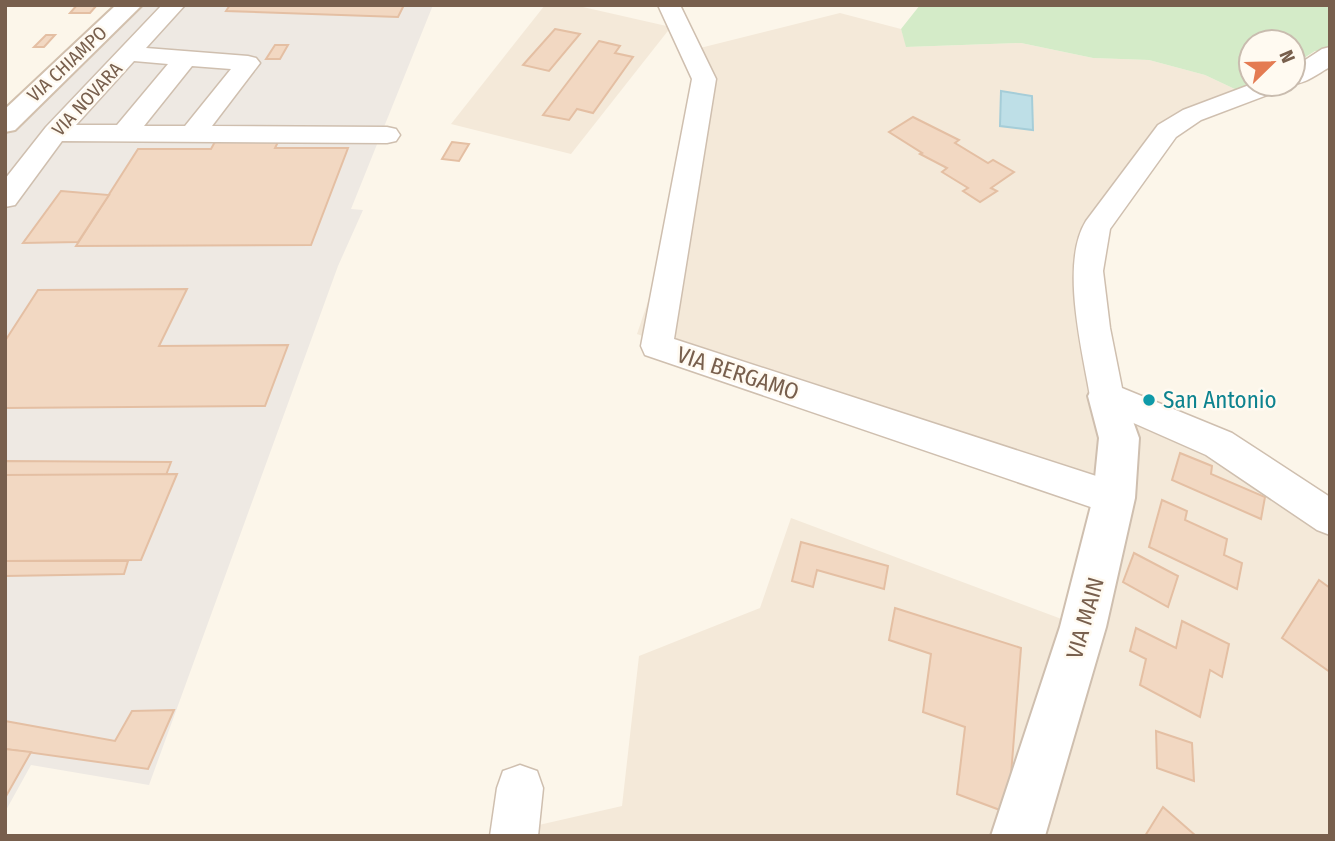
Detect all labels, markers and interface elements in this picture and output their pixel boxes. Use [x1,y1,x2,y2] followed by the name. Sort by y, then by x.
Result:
[22,21,112,107] street label: VIA CHIAMPO
[1237,28,1307,98] north arrow
[1274,47,1300,66] text: N
[47,57,127,141] street label: VIA NOVARA
[673,340,803,406] street label: VIA BERGAMO
[1163,386,1277,414] place label: San Antonio
[1141,392,1157,408] marker: San Antonio
[1060,574,1110,662] street label: VIA MAIN

